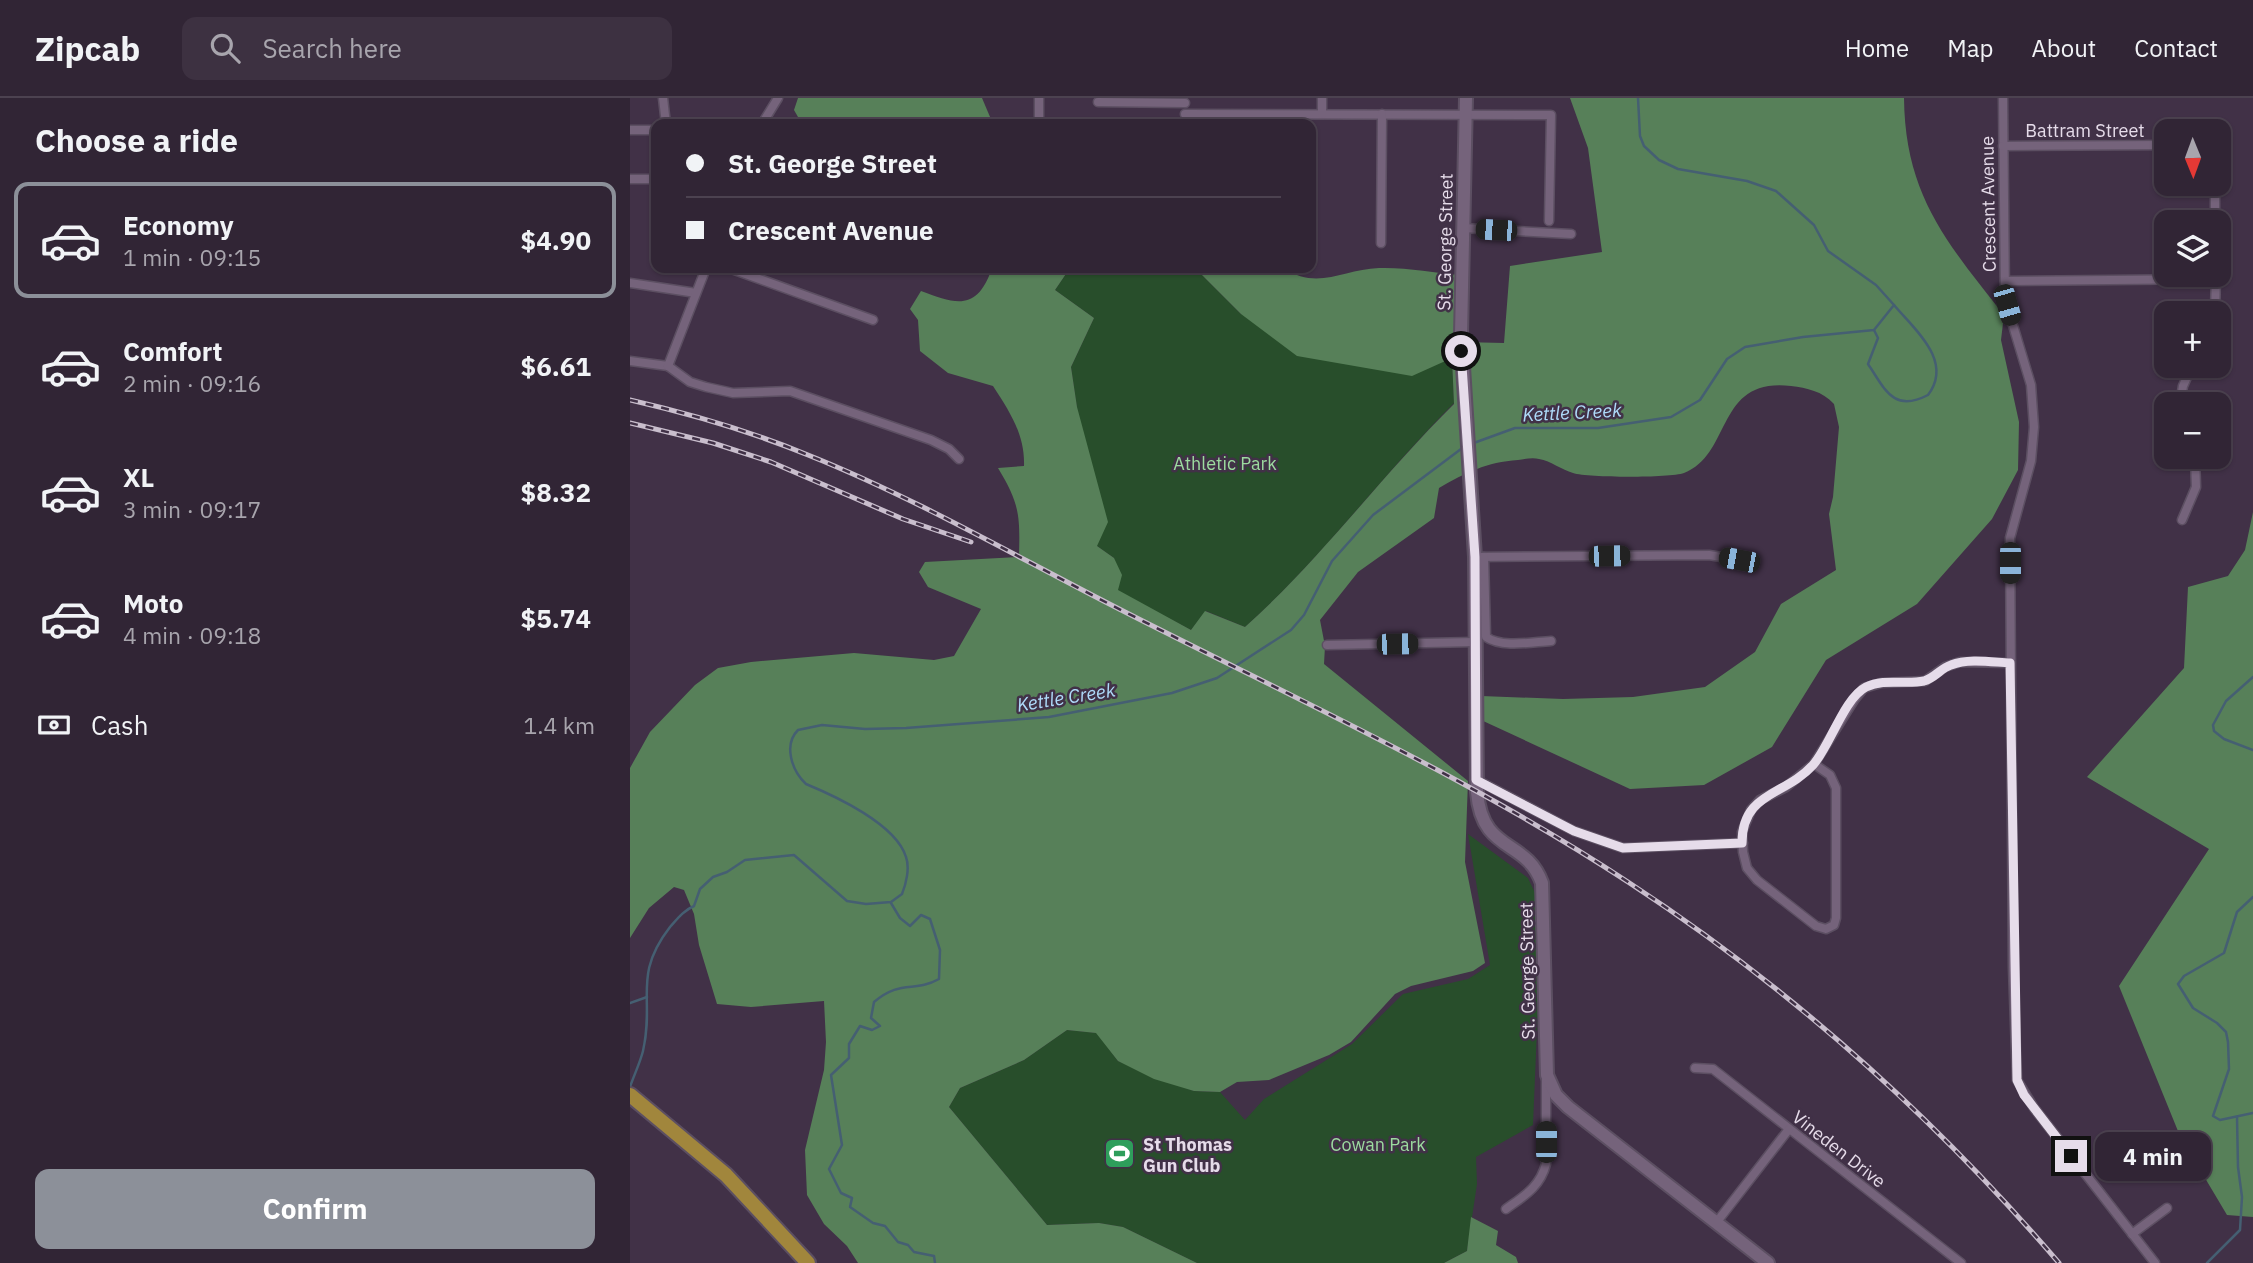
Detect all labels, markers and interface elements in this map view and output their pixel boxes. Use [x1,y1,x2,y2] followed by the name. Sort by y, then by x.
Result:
[182,17,672,80] search box
[35,27,140,70] text: Zipcab
[206,29,244,67] icon: search
[262,31,402,65] text: Search here
[1845,32,1909,64] text: Home
[1947,32,1993,64] text: Map
[2031,32,2096,64] text: About
[2134,32,2218,64] text: Contact
[35,119,238,161] text: Choose a ride
[2025,119,2145,142] street label: Battram Street
[2154,119,2231,196] north arrow
[2154,119,2231,469] map controls
[1975,136,2001,272] street label: Crescent Avenue
[728,146,937,180] text: St. George Street
[1432,173,1458,311] street label: St. George Street
[123,208,234,242] text: Economy
[39,209,102,272] icon: car
[2154,210,2231,287] button: layers
[728,213,934,247] text: Crescent Avenue
[1475,218,1518,242] car
[521,223,591,257] text: $4.90
[123,242,261,272] text: 1 min · 09:15
[1992,282,2023,328] car
[2154,301,2231,378] button: +
[123,334,222,368] text: Comfort
[39,335,102,398] icon: car
[1445,335,1477,367] route start
[521,349,591,383] text: $6.61
[123,368,261,398] text: 2 min · 09:16
[2154,392,2231,469] button: −
[1522,397,1623,427] water label: Kettle Creek
[1173,452,1277,475] park label: Athletic Park
[123,460,154,494] text: XL
[39,461,102,524] icon: car
[521,475,591,509] text: $8.32
[123,494,261,524] text: 3 min · 09:17
[2000,542,2021,584] car
[1588,545,1631,567] car
[1717,546,1762,574] car
[123,586,183,620] text: Moto
[39,587,102,650] icon: car
[521,601,591,635] text: $5.74
[123,620,261,650] text: 4 min · 09:18
[1376,633,1419,655] car
[1015,677,1118,717] water label: Kettle Creek
[35,706,73,744] icon: cash
[91,708,148,742] text: Cash
[524,710,595,740] text: 1.4 km
[1514,902,1540,1040] street label: St. George Street
[1788,1105,1890,1193] street label: Vineden Drive
[1536,1121,1557,1163] car
[2096,1132,2211,1180] callout: 4 min
[1143,1133,1232,1177] place label: St Thomas Gun Club
[1330,1133,1426,1156] park label: Cowan Park
[1103,1137,1137,1171] sports icon: St Thomas Gun Club
[2055,1140,2087,1172] route end
[2123,1141,2183,1171] text: 4 min
[35,1169,595,1249] button: Confirm

